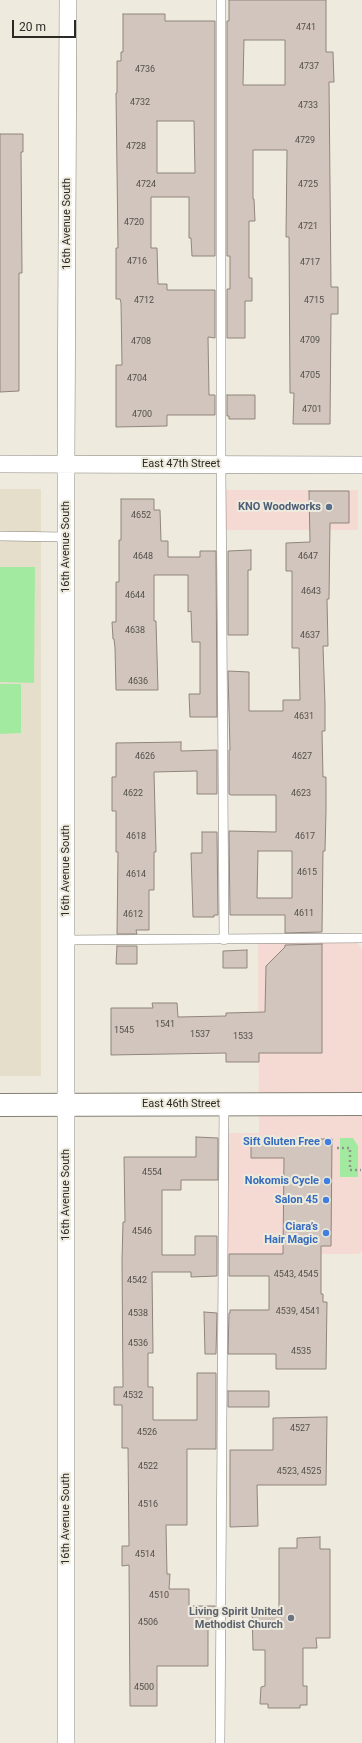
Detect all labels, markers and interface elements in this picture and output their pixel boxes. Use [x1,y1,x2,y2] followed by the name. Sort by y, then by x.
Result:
[14,12,78,38] scale bar
[19,20,46,34] text: 20 m
[296,23,316,33] house number: 4741
[299,62,319,72] house number: 4737
[135,65,155,75] house number: 4736
[130,98,150,108] house number: 4732
[298,101,318,111] house number: 4733
[295,136,315,146] house number: 4729
[126,142,146,152] house number: 4728
[60,178,74,270] street label: 16th Avenue South
[136,180,156,190] house number: 4724
[298,180,318,190] house number: 4725
[124,218,144,228] house number: 4720
[298,222,318,232] house number: 4721
[127,257,147,267] house number: 4716
[300,258,320,268] house number: 4717
[134,296,154,306] house number: 4712
[304,296,324,306] house number: 4715
[300,336,320,346] house number: 4709
[131,337,151,347] house number: 4708
[300,371,320,381] house number: 4705
[127,374,147,384] house number: 4704
[302,405,322,415] house number: 4701
[132,410,152,420] house number: 4700
[142,457,220,471] street label: East 47th Street
[238,500,321,514] place label: KNO Woodworks
[59,501,73,593] street label: 16th Avenue South
[324,502,334,512] marker: KNO Woodworks
[131,511,151,521] house number: 4652
[133,552,153,562] house number: 4648
[298,552,318,562] house number: 4647
[301,587,321,597] house number: 4643
[125,591,145,601] house number: 4644
[125,626,145,636] house number: 4638
[300,631,320,641] house number: 4637
[128,677,148,687] house number: 4636
[294,712,314,722] house number: 4631
[135,752,155,762] house number: 4626
[292,752,312,762] house number: 4627
[123,789,143,799] house number: 4622
[291,789,311,799] house number: 4623
[59,825,73,917] street label: 16th Avenue South
[126,832,146,842] house number: 4618
[295,832,315,842] house number: 4617
[297,868,317,878] house number: 4615
[126,870,146,880] house number: 4614
[294,909,314,919] house number: 4611
[123,910,143,920] house number: 4612
[155,1020,175,1030] house number: 1541
[114,1026,134,1036] house number: 1545
[190,1030,210,1040] house number: 1537
[233,1032,253,1042] house number: 1533
[142,1097,220,1111] street label: East 46th Street
[243,1135,320,1149] place label: Sift Gluten Free
[323,1137,333,1147] marker: Sift Gluten Free
[59,1149,73,1241] street label: 16th Avenue South
[142,1168,162,1178] house number: 4554
[245,1174,319,1188] place label: Nokomis Cycle
[322,1176,332,1186] marker: Nokomis Cycle
[275,1193,318,1207] place label: Salon 45
[321,1195,331,1205] marker: Salon 45
[264,1220,318,1246] place label: Ciara’s Hair Magic
[132,1227,152,1237] house number: 4546
[321,1228,331,1238] marker: Ciara’s Hair Magic
[274,1270,318,1280] house number: 4543, 4545
[127,1276,147,1286] house number: 4542
[276,1307,320,1317] house number: 4539, 4541
[128,1309,148,1319] house number: 4538
[128,1339,148,1349] house number: 4536
[291,1347,311,1357] house number: 4535
[123,1391,143,1401] house number: 4532
[290,1424,310,1434] house number: 4527
[137,1428,157,1438] house number: 4526
[138,1462,158,1472] house number: 4522
[277,1467,321,1477] house number: 4523, 4525
[59,1473,73,1565] street label: 16th Avenue South
[138,1500,158,1510] house number: 4516
[135,1550,155,1560] house number: 4514
[149,1591,169,1601] house number: 4510
[189,1605,283,1631] place label: Living Spirit United Methodist Church
[286,1613,296,1623] marker: Living Spirit United Methodist Church
[138,1618,158,1628] house number: 4506
[134,1683,154,1693] house number: 4500

